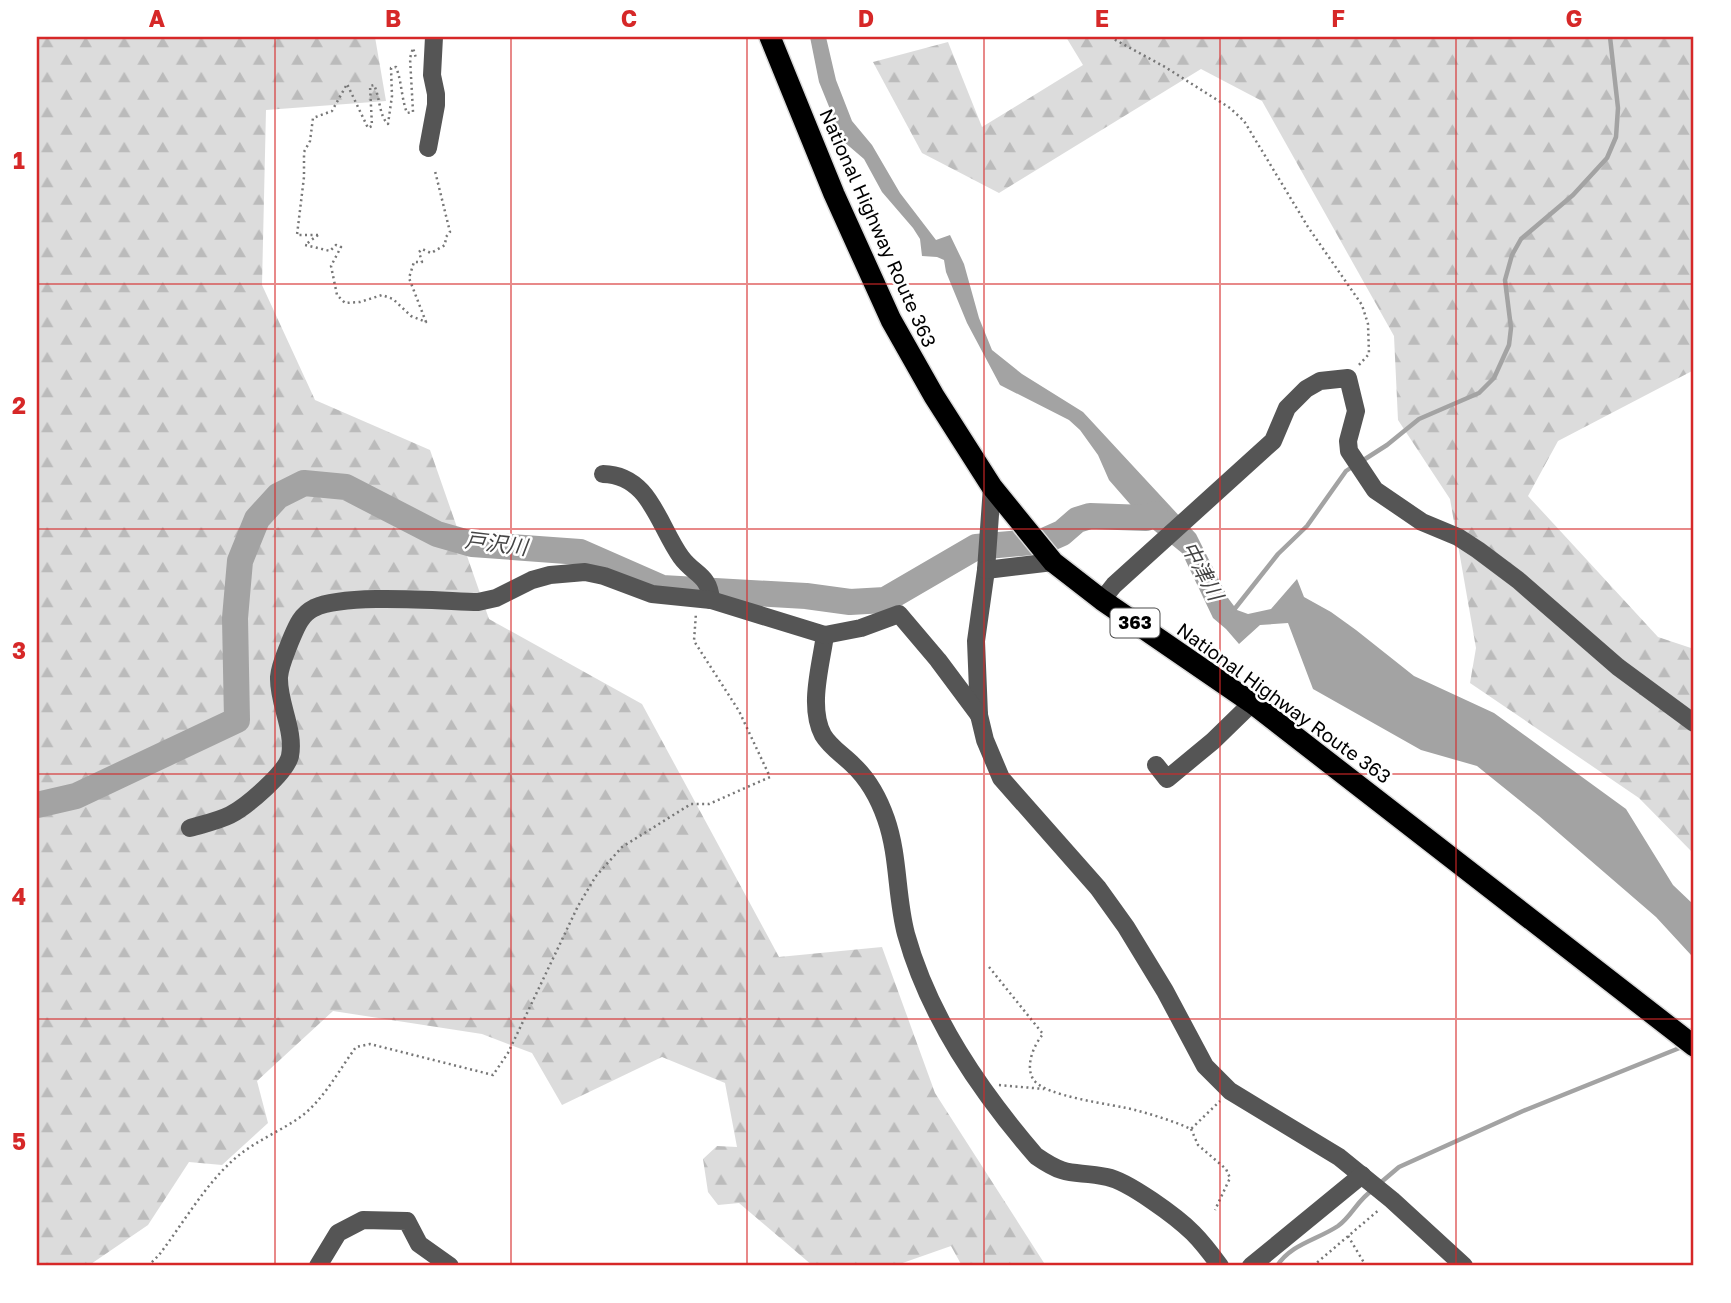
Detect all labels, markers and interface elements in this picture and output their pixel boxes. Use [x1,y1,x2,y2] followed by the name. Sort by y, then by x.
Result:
[149,4,166,32] text: A
[385,4,401,32] text: B
[621,4,637,32] text: C
[858,4,874,32] text: D
[1095,4,1109,32] text: E
[1331,4,1345,32] text: F
[1566,4,1582,32] text: G
[815,105,942,351] street label: National Highway Route 363
[13,146,25,174] text: 1
[12,391,26,419] text: 2
[463,526,531,560] water label: 戸沢川
[1177,537,1230,606] water label: 中津川
[1110,608,1160,638] road number: 363
[1173,617,1396,788] street label: National Highway Route 363
[12,636,26,664] text: 3
[12,882,26,910] text: 4
[12,1127,26,1155] text: 5

